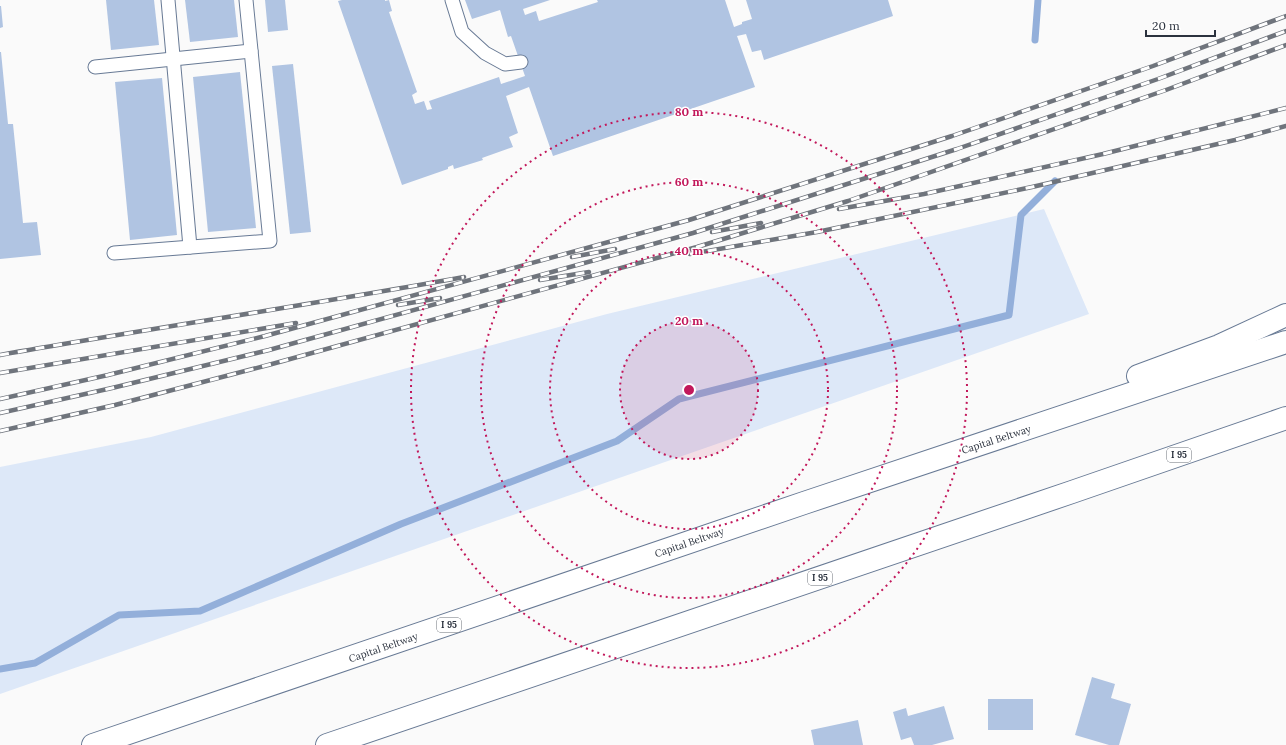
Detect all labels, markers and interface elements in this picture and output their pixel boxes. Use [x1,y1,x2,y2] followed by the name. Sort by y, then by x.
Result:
[1146,12,1215,38] scale bar
[1152,18,1180,33] text: 20 m
[675,104,703,119] text: 80 m
[675,174,703,189] text: 60 m
[675,243,703,258] text: 40 m
[675,313,703,328] text: 20 m
[682,383,696,397] centre of rings
[960,422,1033,457] street label: Capital Beltway
[1167,448,1191,462] road number: I 95
[653,524,726,560] street label: Capital Beltway
[808,571,832,585] road number: I 95
[437,618,461,632] road number: I 95
[347,629,420,665] street label: Capital Beltway

